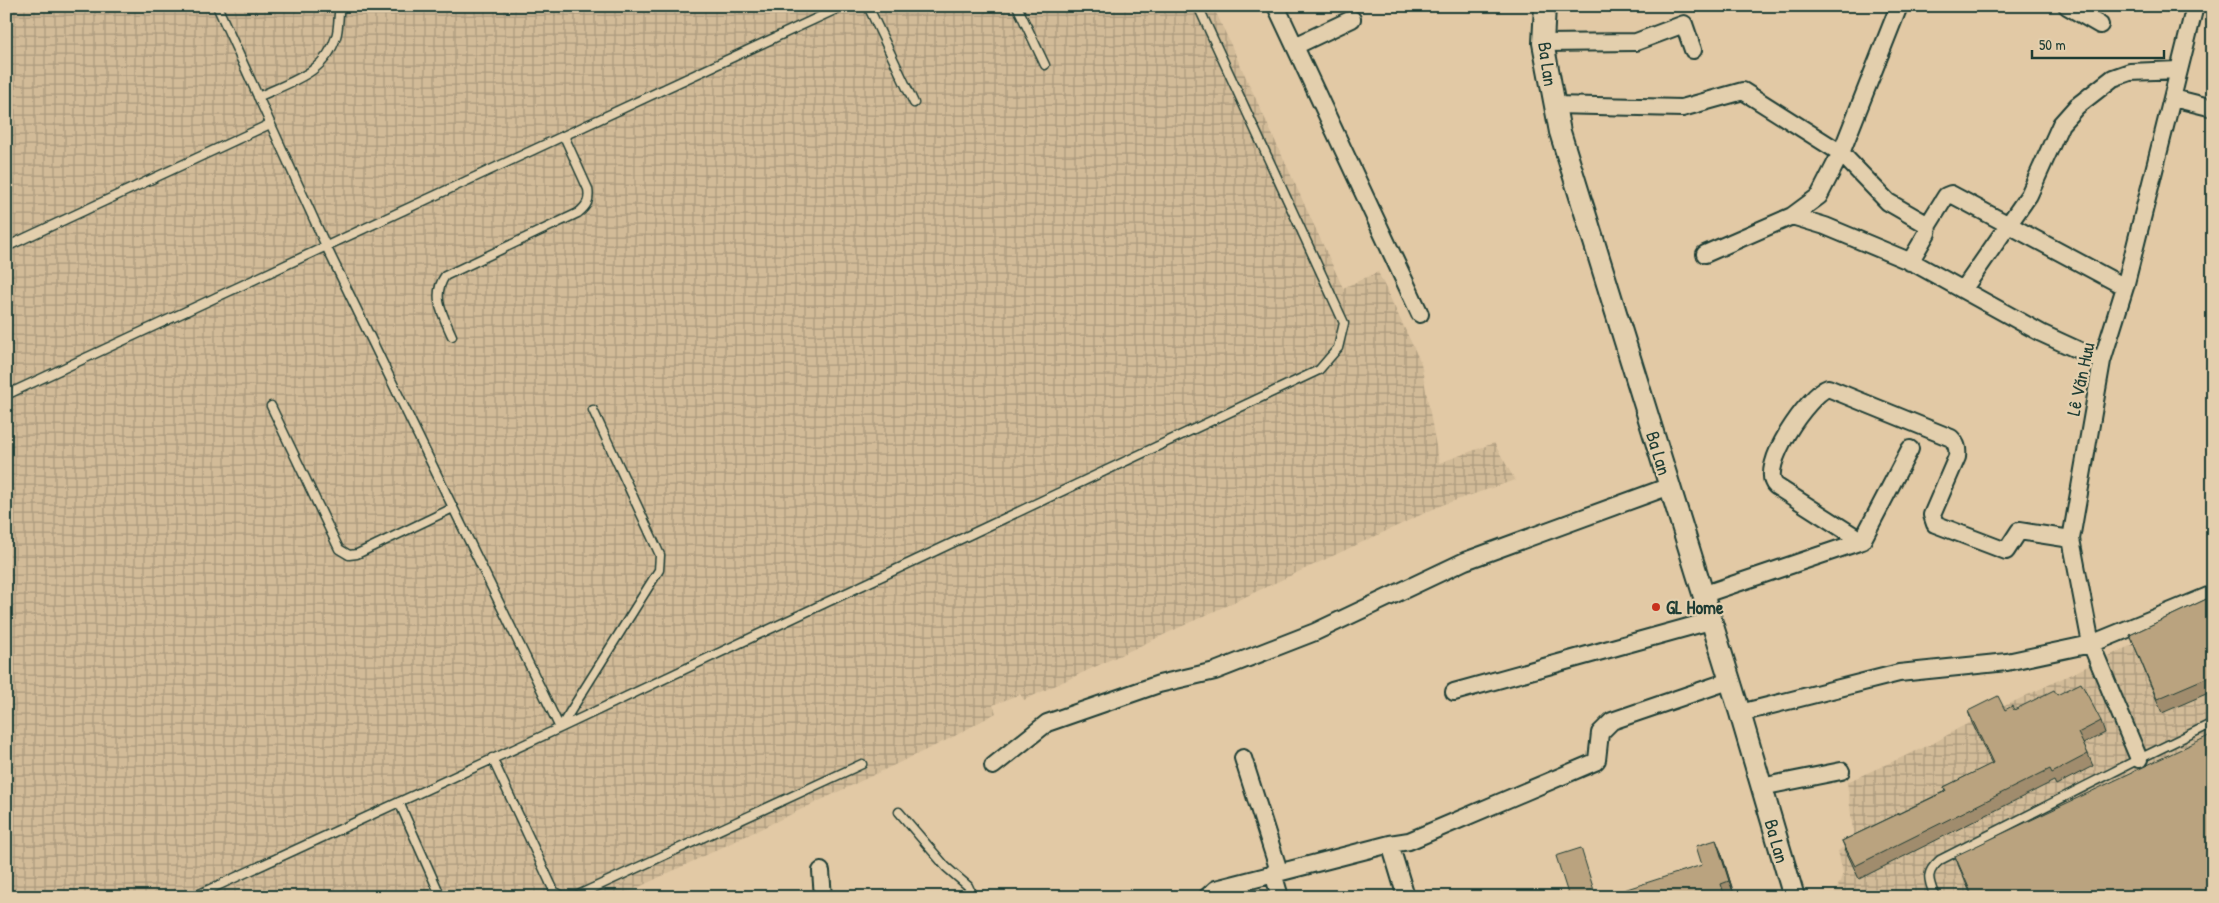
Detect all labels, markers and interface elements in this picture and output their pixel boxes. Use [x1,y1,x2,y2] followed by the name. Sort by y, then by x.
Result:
[2032,28,2164,60] scale bar
[2039,34,2066,55] text: 50 m
[1532,40,1564,88] street label: Ba Lan
[2060,340,2101,418] street label: Lê Văn Hưu
[1640,428,1678,478] street label: Ba Lan
[1666,594,1724,620] place label: GL Home
[1650,601,1662,613] marker: GL Home
[1758,816,1796,866] street label: Ba Lan

